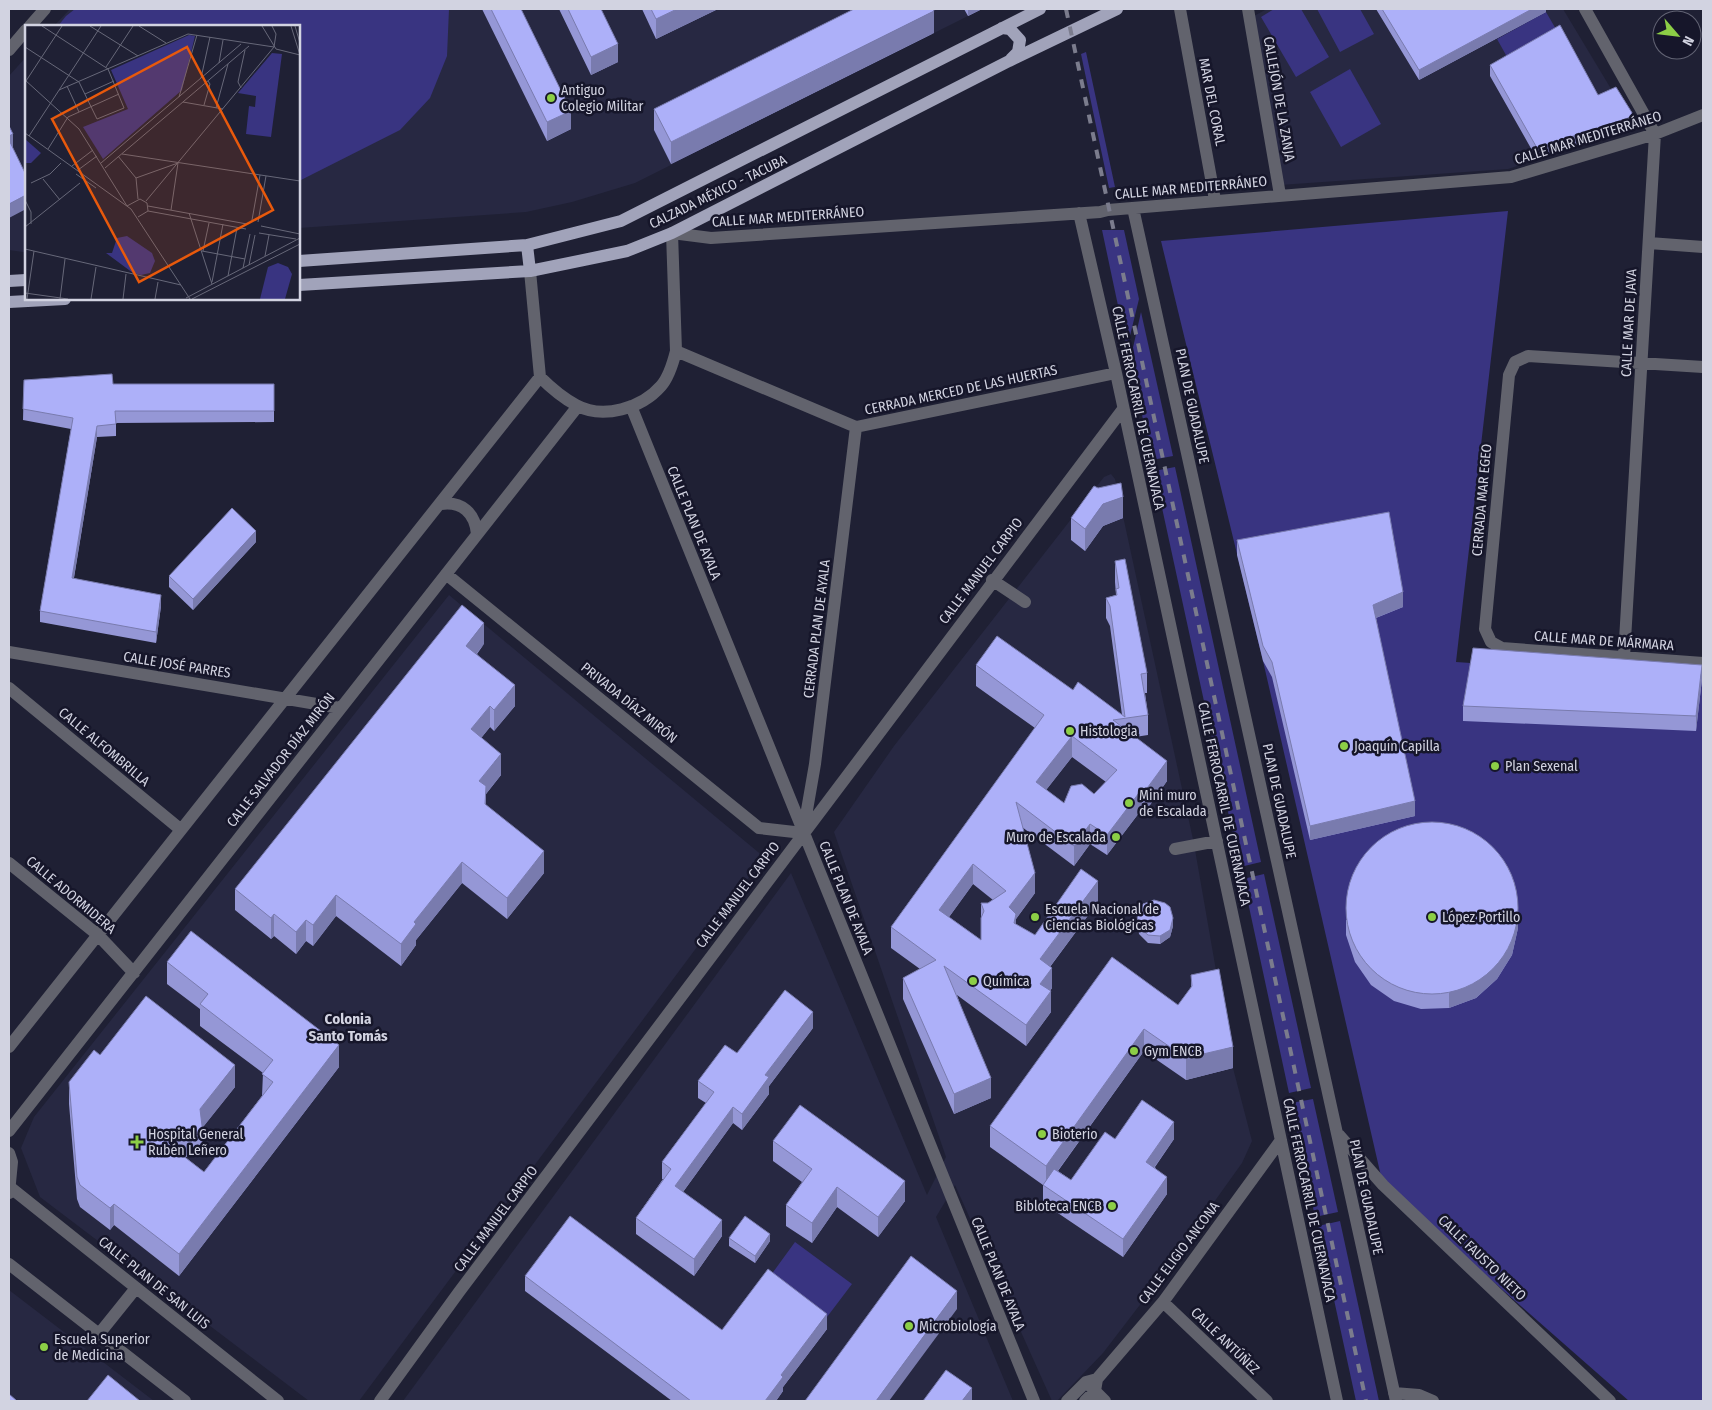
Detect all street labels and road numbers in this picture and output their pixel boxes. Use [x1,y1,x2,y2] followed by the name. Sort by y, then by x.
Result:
[1260,35,1299,163] street label: CALLEJÓN DE LA ZANJA
[1195,57,1229,147] street label: MAR DEL CORAL
[1512,107,1664,168] street label: CALLE MAR MEDITERRÁNEO
[646,150,790,233] street label: CALZADA MÉXICO - TACUBA
[1114,172,1268,203] street label: CALLE MAR MEDITERRÁNEO
[711,202,865,231] street label: CALLE MAR MEDITERRÁNEO
[1618,268,1640,377] street label: CALLE MAR DE JAVA
[1108,305,1168,512] street label: CALLE FERROCARRIL DE CUERNAVACA
[1171,347,1213,466] street label: PLAN DE GUADALUPE
[863,361,1059,419] street label: CERRADA MERCED DE LAS HUERTAS
[1469,443,1495,557] street label: CERRADA MAR EGEO
[663,464,725,583] street label: CALLE PLAN DE AYALA
[935,514,1027,628] street label: CALLE MANUEL CARPIO
[800,558,834,699] street label: CERRADA PLAN DE AYALA
[1533,627,1675,654] street label: CALLE MAR DE MÁRMARA
[122,647,232,682] street label: CALLE JOSÉ PARRES
[577,658,681,747] street label: PRIVADA DÍAZ MIRÓN
[222,689,339,831] street label: CALLE SALVADOR DÍAZ MIRÓN
[1194,701,1254,908] street label: CALLE FERROCARRIL DE CUERNAVACA
[55,704,153,790] street label: CALLE ALFOMBRILLA
[1258,742,1300,861] street label: PLAN DE GUADALUPE
[692,838,784,952] street label: CALLE MANUEL CARPIO
[815,839,877,958] street label: CALLE PLAN DE AYALA
[23,852,120,938] street label: CALLE ADORMIDERA
[1279,1097,1339,1304] street label: CALLE FERROCARRIL DE CUERNAVACA
[1345,1138,1387,1257] street label: PLAN DE GUADALUPE
[450,1162,542,1276] street label: CALLE MANUEL CARPIO
[1135,1198,1224,1308] street label: CALLE ELIGIO ANCONA
[1434,1212,1530,1304] street label: CALLE FAUSTO NIETO
[967,1215,1029,1334] street label: CALLE PLAN DE AYALA
[95,1233,213,1333] street label: CALLE PLAN DE SAN LUIS
[1187,1303,1264,1378] street label: CALLE ANTÚÑEZ

